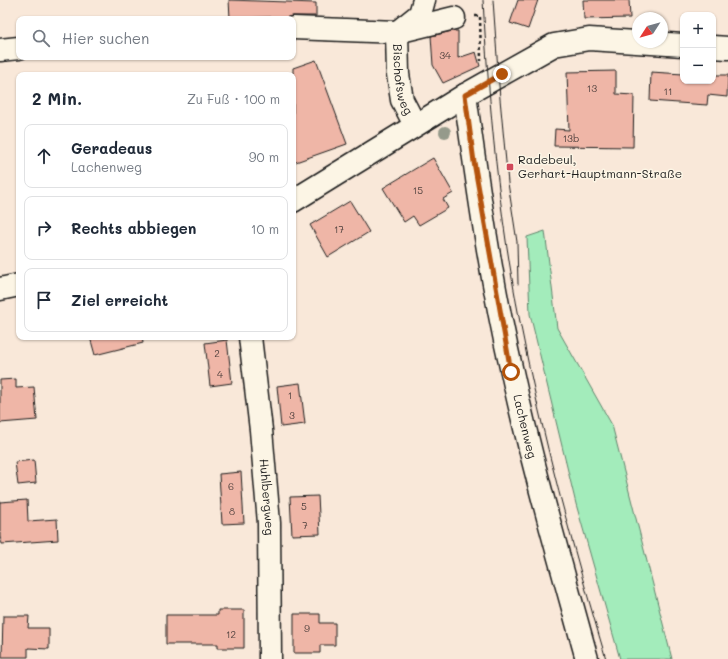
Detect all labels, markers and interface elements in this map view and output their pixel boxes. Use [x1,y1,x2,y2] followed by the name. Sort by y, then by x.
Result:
[632,12,668,48] north arrow
[680,12,716,84] map controls
[680,12,716,48] button: +
[16,16,296,60] search box
[30,27,52,49] icon: search
[62,28,149,48] text: Hier suchen
[390,44,417,117] street label: Bischofsweg
[439,48,451,62] house number: 34
[680,48,716,84] button: −
[493,65,511,83] route end
[587,81,597,95] house number: 13
[664,84,672,98] house number: 11
[32,87,82,109] text: 2 Min.
[187,90,280,107] text: Zu Fuß · 100 m
[563,131,579,145] house number: 13b
[71,138,152,158] text: Geradeaus
[33,145,55,167] icon: ahead
[249,148,279,165] text: 90 m
[518,151,682,181] place label: Radebeul, Gerhart-Hauptmann-Straße
[71,158,142,175] text: Lachenweg
[505,162,515,172] marker: Radebeul, Gerhart-Hauptmann-Straße
[413,183,423,197] house number: 15
[33,217,55,239] icon: right
[71,218,196,238] text: Rechts abbiegen
[251,220,279,237] text: 10 m
[334,222,344,236] house number: 17
[33,289,55,311] icon: arrive
[71,290,168,310] text: Ziel erreicht
[214,346,220,360] house number: 2
[502,363,520,381] route start
[217,367,223,381] house number: 4
[288,388,292,402] house number: 1
[510,393,541,460] street label: Lachenweg
[289,408,295,422] house number: 3
[257,458,278,535] street label: Huhlbergweg
[228,479,234,493] house number: 6
[301,499,307,513] house number: 5
[229,504,235,518] house number: 8
[302,518,308,532] house number: 7
[304,621,310,635] house number: 9
[226,627,236,641] house number: 12

